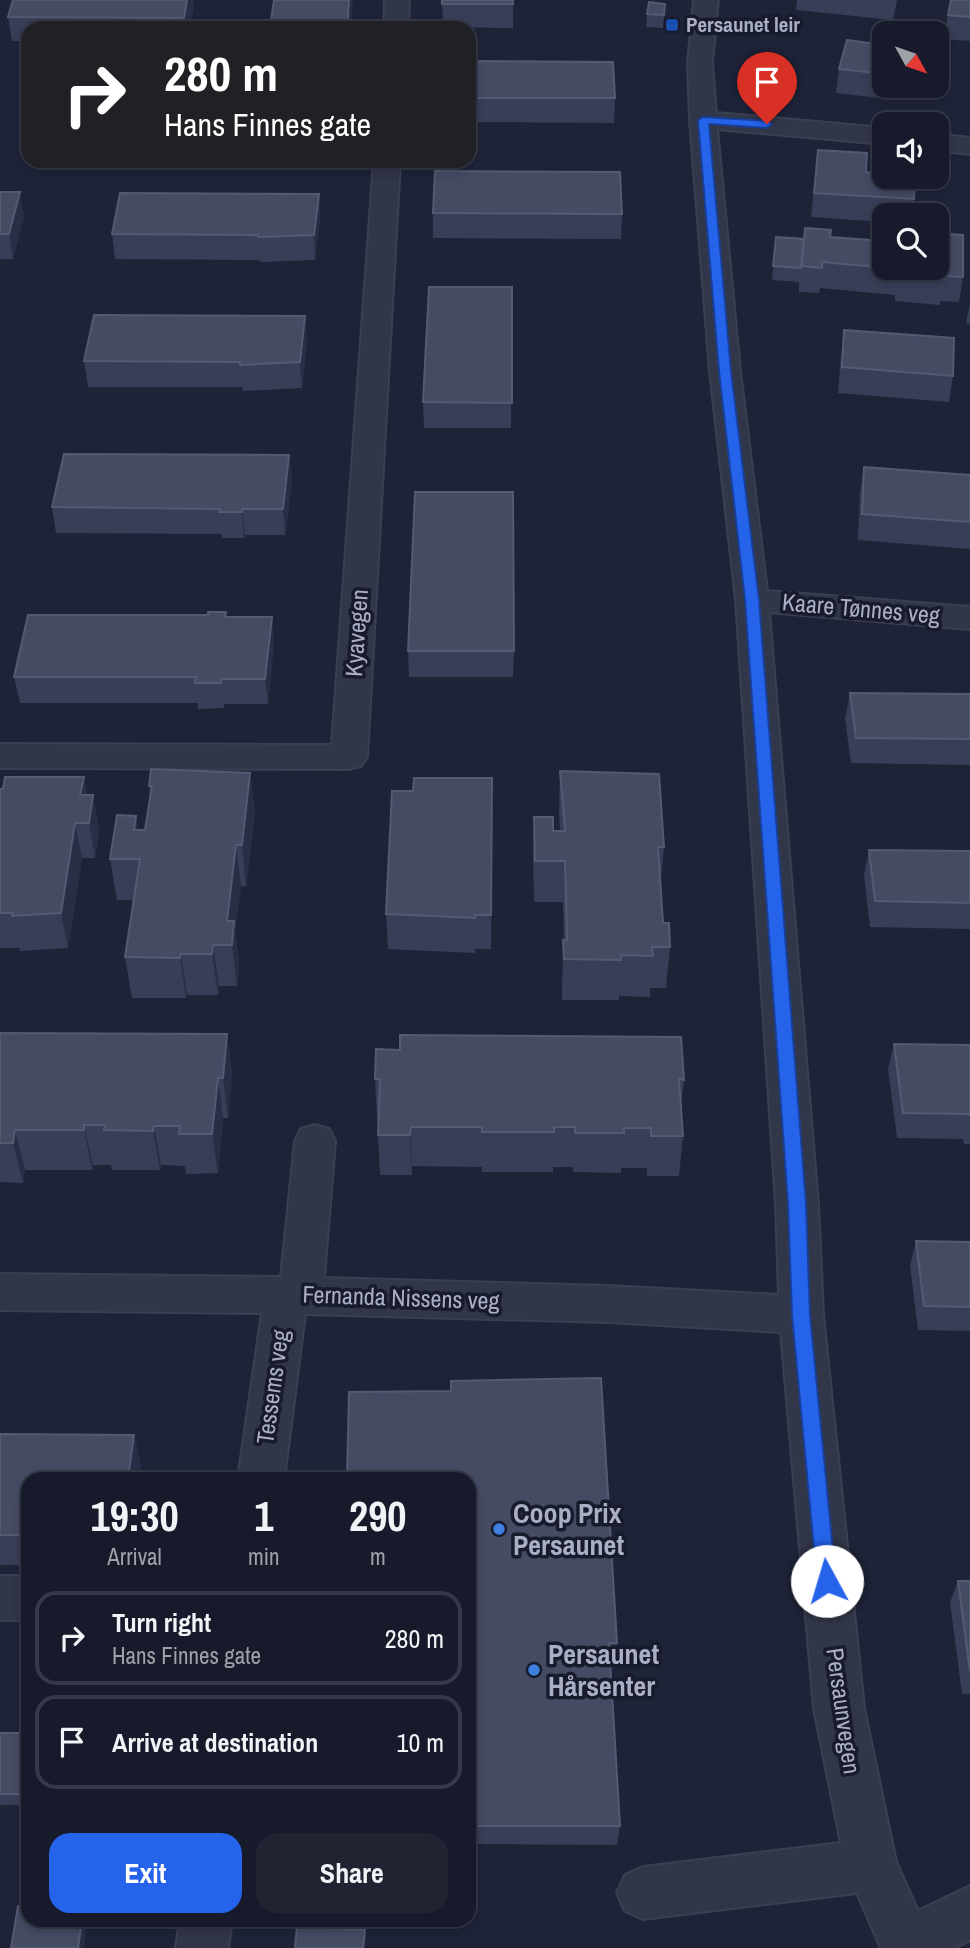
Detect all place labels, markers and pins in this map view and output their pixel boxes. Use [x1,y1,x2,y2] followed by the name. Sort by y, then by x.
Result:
[686,10,800,39] place label: Persaunet leir
[664,17,680,33] marker: Persaunet leir
[737,52,797,124] pin
[513,1494,624,1564] place label: Coop Prix Persaunet
[491,1521,507,1537] marker: Coop Prix Persaunet
[548,1635,659,1705] place label: Persaunet Hårsenter
[526,1662,542,1678] marker: Persaunet Hårsenter

